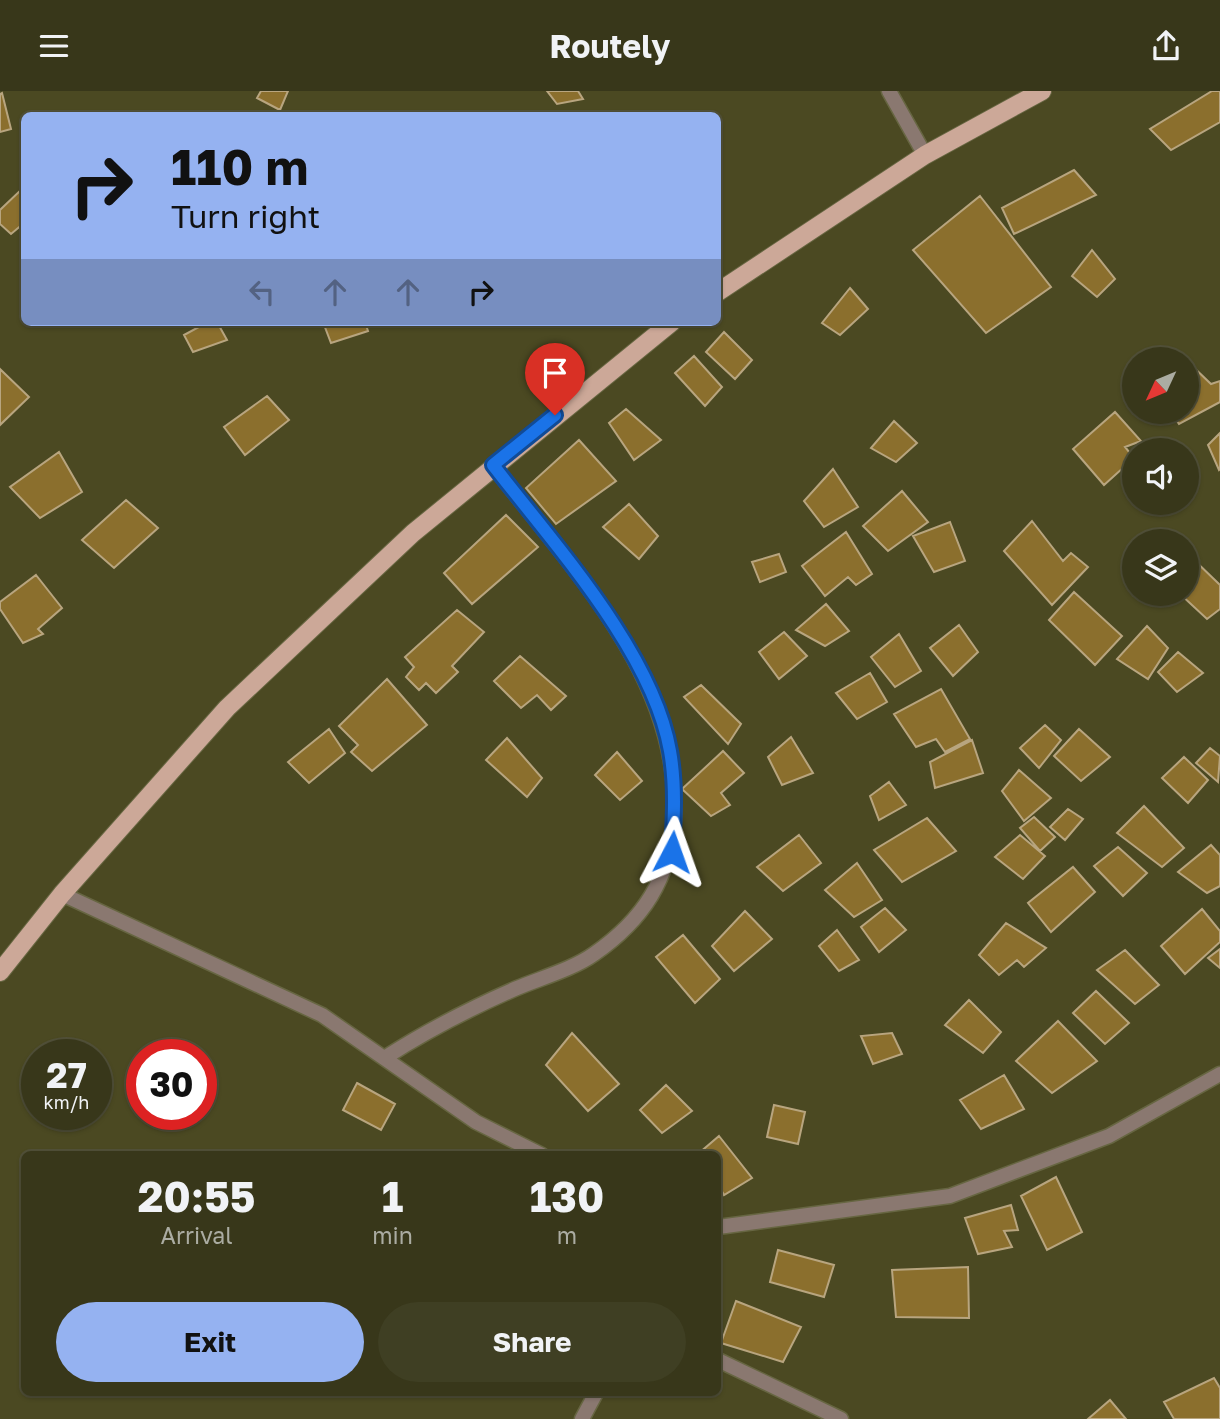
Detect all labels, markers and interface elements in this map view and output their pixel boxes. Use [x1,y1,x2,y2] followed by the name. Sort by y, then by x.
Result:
[35,27,73,65] icon: menu
[550,27,670,65] text: Routely
[1147,27,1185,65] icon: share
[171,137,308,196] text: 110 m
[56,140,147,231] icon: right
[171,197,320,235] text: Turn right
[243,273,281,311] icon: left
[316,273,354,311] icon: ahead
[389,273,427,311] icon: ahead
[462,273,500,311] icon: right
[525,343,585,415] pin
[1122,347,1199,423] north arrow
[1122,347,1199,606] map controls
[536,354,574,392] icon: arrive
[1122,438,1199,515] button: sound
[1122,529,1199,606] button: layers
[635,815,709,889] position arrow
[126,1039,217,1130] speed limit sign: 30
[46,1054,87,1096] text: 27
[44,1091,89,1113] text: km/h
[138,1171,255,1221] text: 20:55
[382,1171,403,1221] text: 1
[530,1171,604,1221] text: 130
[161,1221,233,1249] text: Arrival
[372,1221,413,1249] text: min
[557,1221,577,1249] text: m
[56,1302,364,1382] button: Exit
[378,1302,686,1382] button: Share

